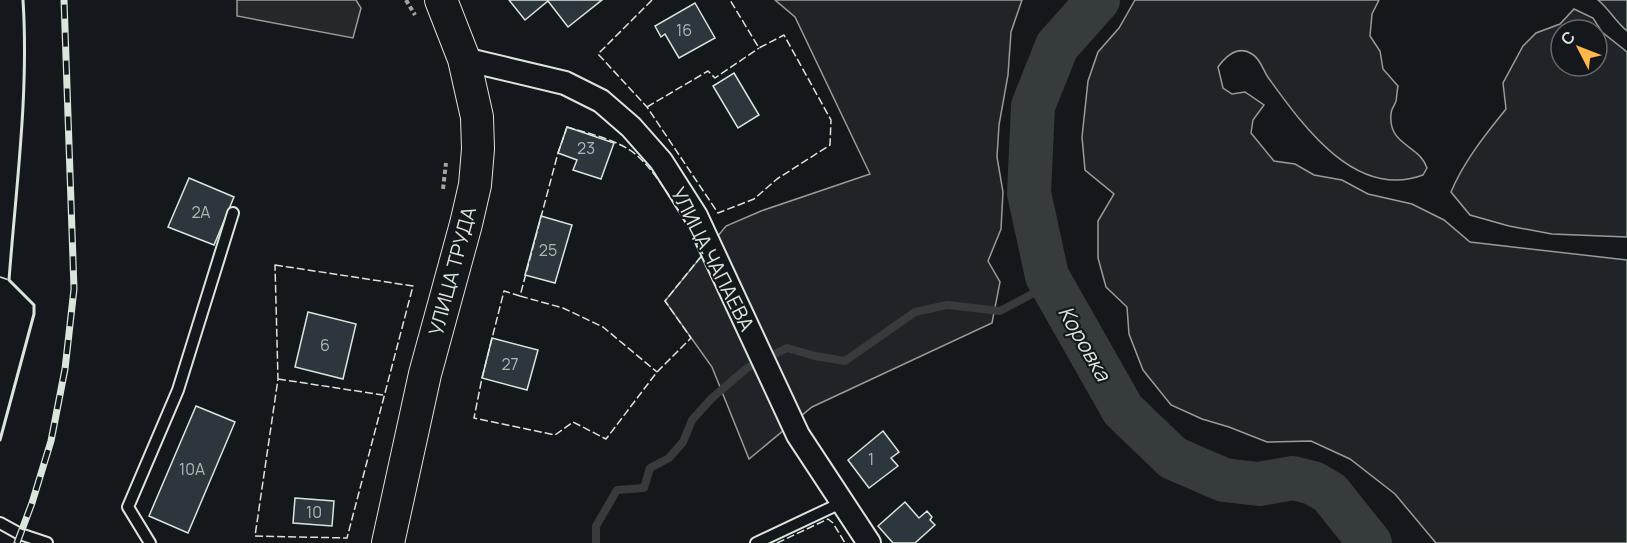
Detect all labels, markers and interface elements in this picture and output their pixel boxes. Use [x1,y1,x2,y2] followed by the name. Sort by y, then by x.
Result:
[1549,18,1609,78] north arrow
[676,19,692,41] house number: 16
[1556,26,1580,50] text: С
[577,137,595,159] house number: 23
[665,182,761,336] street label: УЛИЦА ЧАПАЕВА
[192,201,210,223] house number: 2А
[422,203,482,338] street label: УЛИЦА ТРУДА
[539,239,557,261] house number: 25
[1052,300,1118,387] water label: Коровка
[320,334,330,356] house number: 6
[501,353,519,375] house number: 27
[868,448,874,470] house number: 1
[179,458,205,480] house number: 10А
[306,501,322,523] house number: 10

